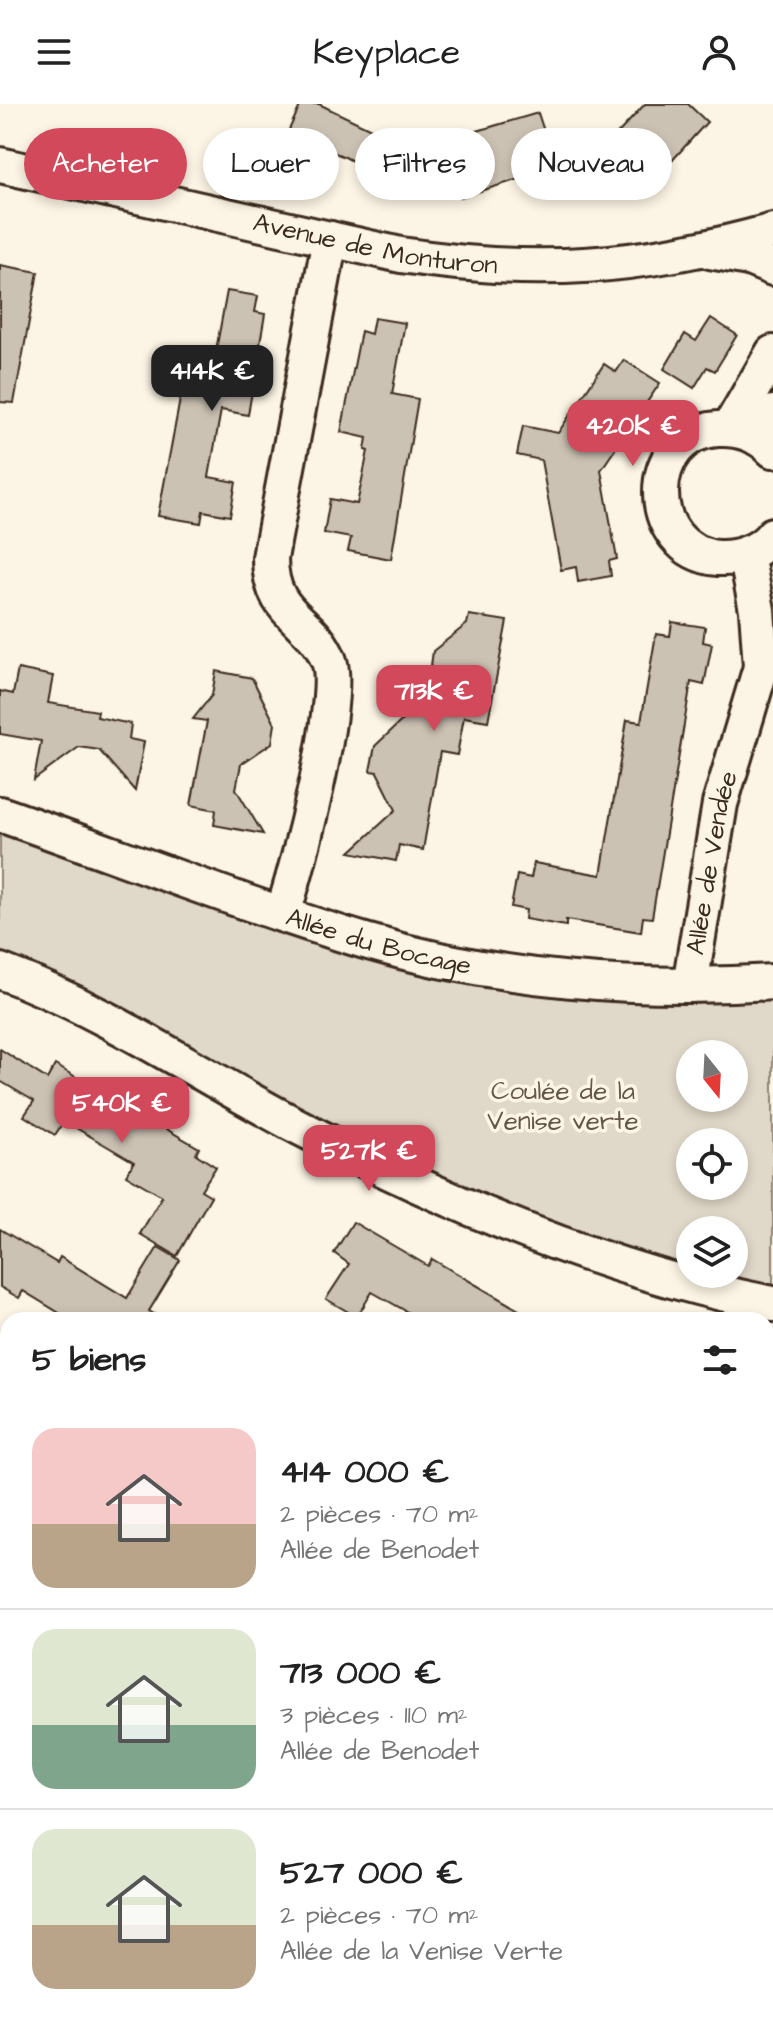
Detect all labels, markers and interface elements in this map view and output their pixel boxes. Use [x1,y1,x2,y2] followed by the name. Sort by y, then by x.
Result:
[313,27,460,78] text: Keyplace
[32,30,76,74] icon: menu
[697,30,741,74] icon: person
[24,128,187,200] chip: Acheter
[203,128,339,200] chip: Louer
[355,128,495,200] chip: Filtres
[511,128,672,200] chip: Nouveau
[250,204,498,283] street label: Avenue de Monturon
[147,345,277,413] pin: 414K €
[169,353,255,389] text: 414K €
[568,400,698,468] pin: 420K €
[585,408,681,444] text: 420K €
[369,665,499,733] pin: 713K €
[394,673,474,709] text: 713K €
[677,767,747,957] street label: Allée de Vendée
[281,899,474,984] street label: Allée du Bocage
[676,1040,748,1112] north arrow
[676,1040,748,1288] map controls
[487,1073,639,1139] park label: Coulée de la Venise verte
[57,1077,187,1145] pin: 540K €
[72,1085,172,1121] text: 540K €
[304,1125,434,1193] pin: 527K €
[676,1128,748,1200] button: locate
[321,1133,417,1169] text: 527K €
[676,1216,748,1288] button: layers
[32,1336,146,1384] text: 5 biens
[698,1338,742,1382] icon: filters
[280,1448,449,1496] text: 414 000 €
[96,1460,192,1556] icon: home
[280,1496,479,1532] text: 2 pièces · 70 m²
[280,1532,479,1568] text: Allée de Benodet
[280,1649,441,1697] text: 713 000 €
[96,1661,192,1757] icon: home
[280,1697,468,1733] text: 3 pièces · 110 m²
[280,1733,479,1769] text: Allée de Benodet
[280,1849,463,1897] text: 527 000 €
[96,1861,192,1957] icon: home
[280,1897,479,1933] text: 2 pièces · 70 m²
[280,1933,563,1969] text: Allée de la Venise Verte

